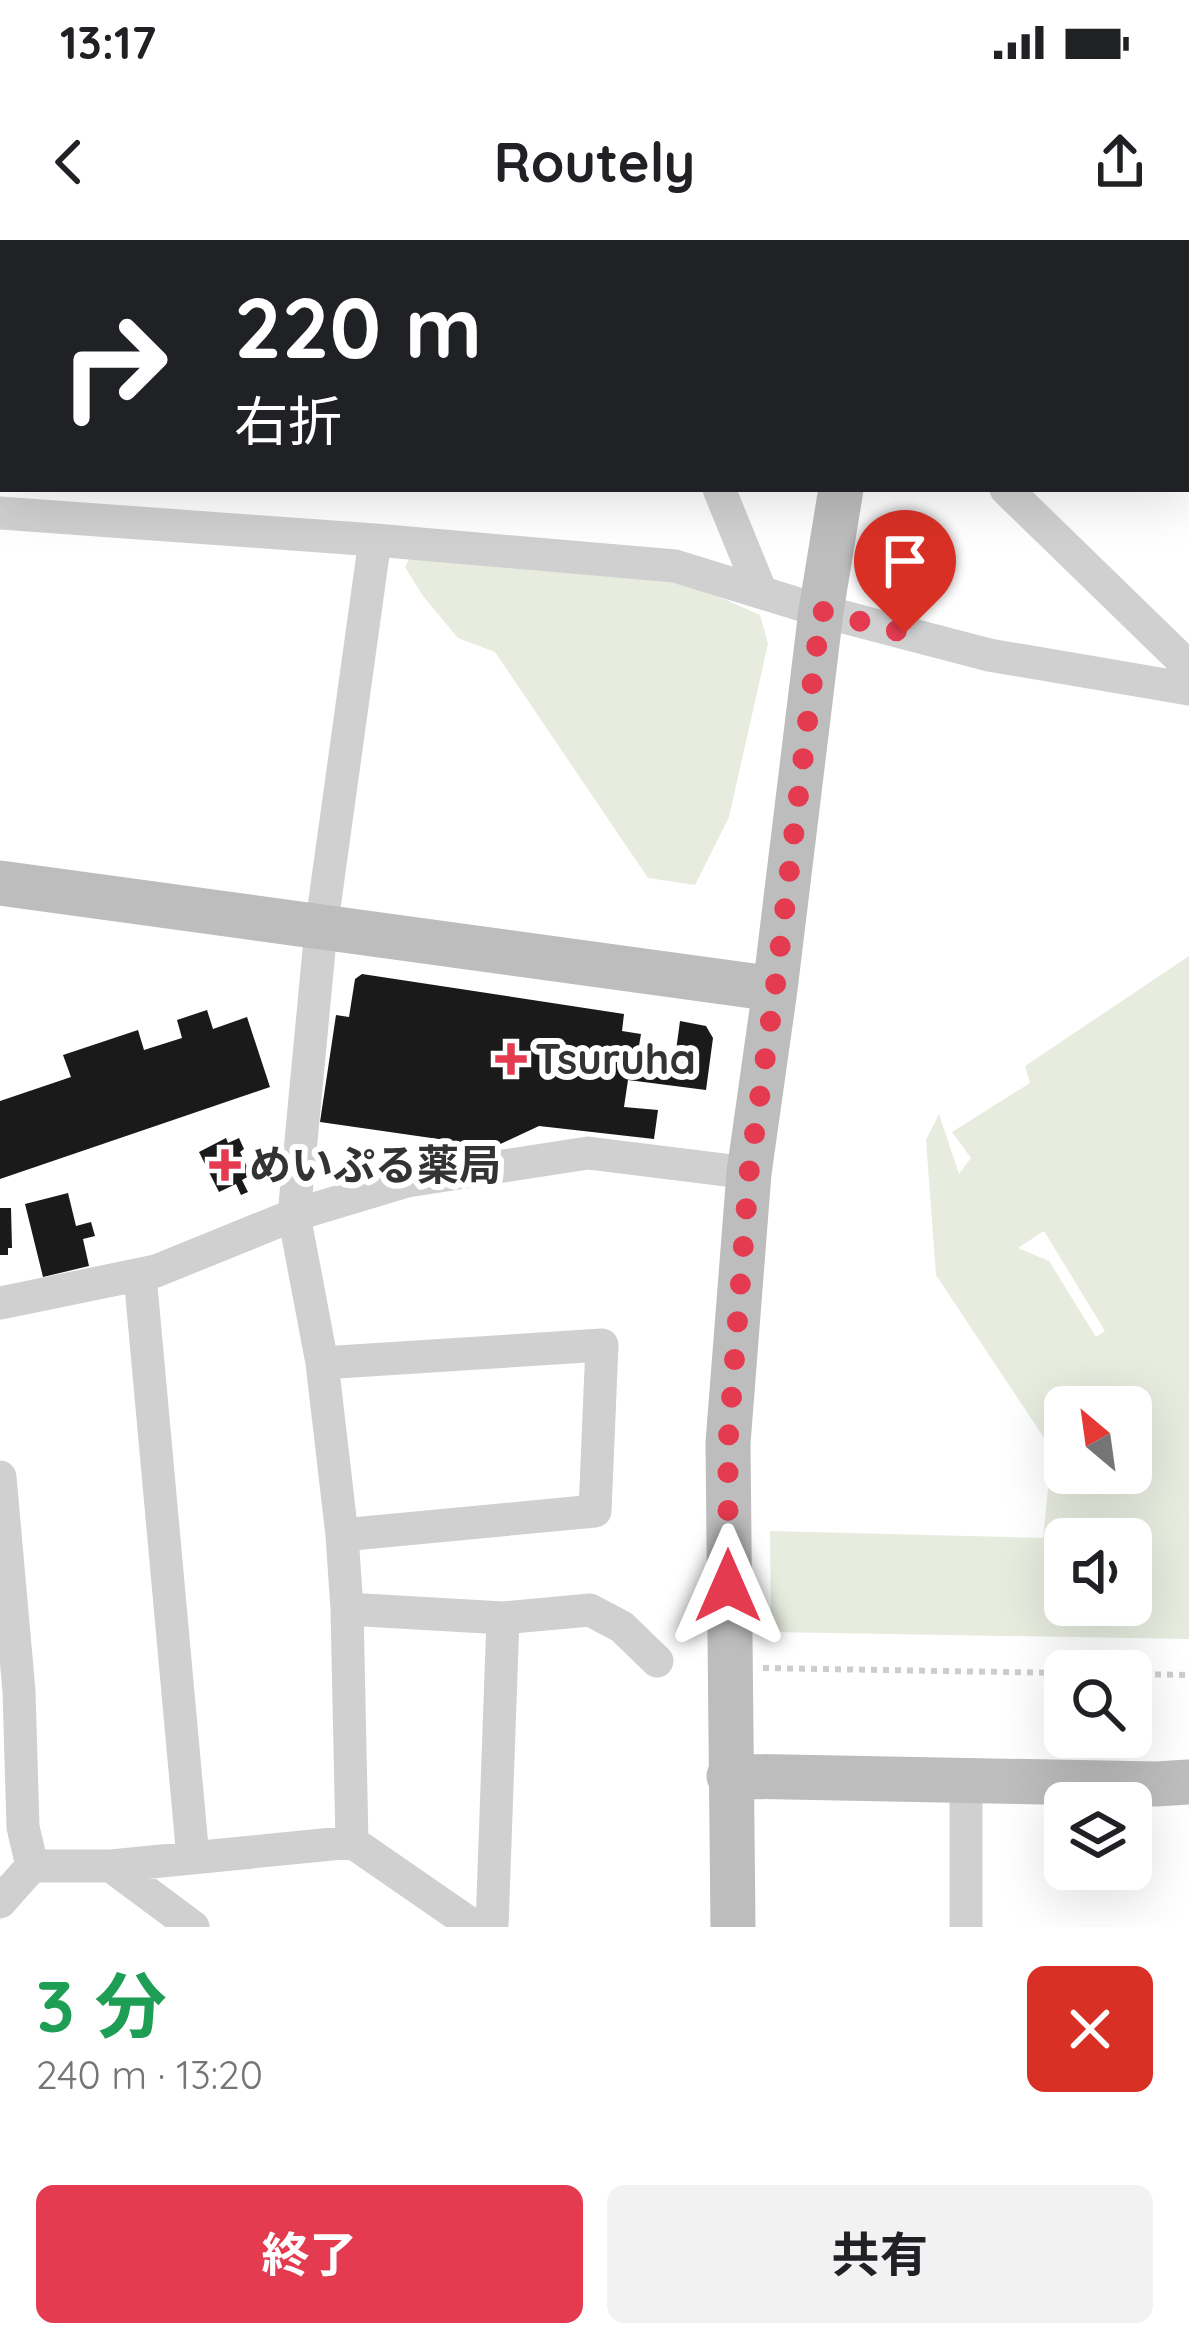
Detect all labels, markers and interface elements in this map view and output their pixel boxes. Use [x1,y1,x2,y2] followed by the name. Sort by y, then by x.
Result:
[60,14,156,70] text: 13:17
[494,128,695,196] text: Routely
[36,129,102,195] icon: back
[1087,129,1153,195] icon: share
[234,274,482,379] text: 220 m
[36,288,192,444] icon: right
[234,387,342,455] text: 右折
[854,510,956,633] pin
[872,528,938,594] icon: arrive
[535,1032,696,1085] place label: Tsuruha
[498,1046,524,1072] marker: Tsuruha
[249,1138,501,1191] place label: めいぷる薬局
[212,1152,238,1178] marker: めいぷる薬局
[1044,1386,1152,1494] north arrow
[1044,1386,1152,1890] map controls
[1044,1518,1152,1626] button: sound
[665,1523,791,1649] position arrow
[1044,1650,1152,1758] button: search
[1044,1782,1152,1890] button: layers
[36,1960,167,2050] text: 3 分
[1027,1966,1153,2092] button: close
[36,2050,263,2099] text: 240 m · 13:20
[36,2185,583,2323] button: 終了
[607,2185,1153,2323] button: 共有

